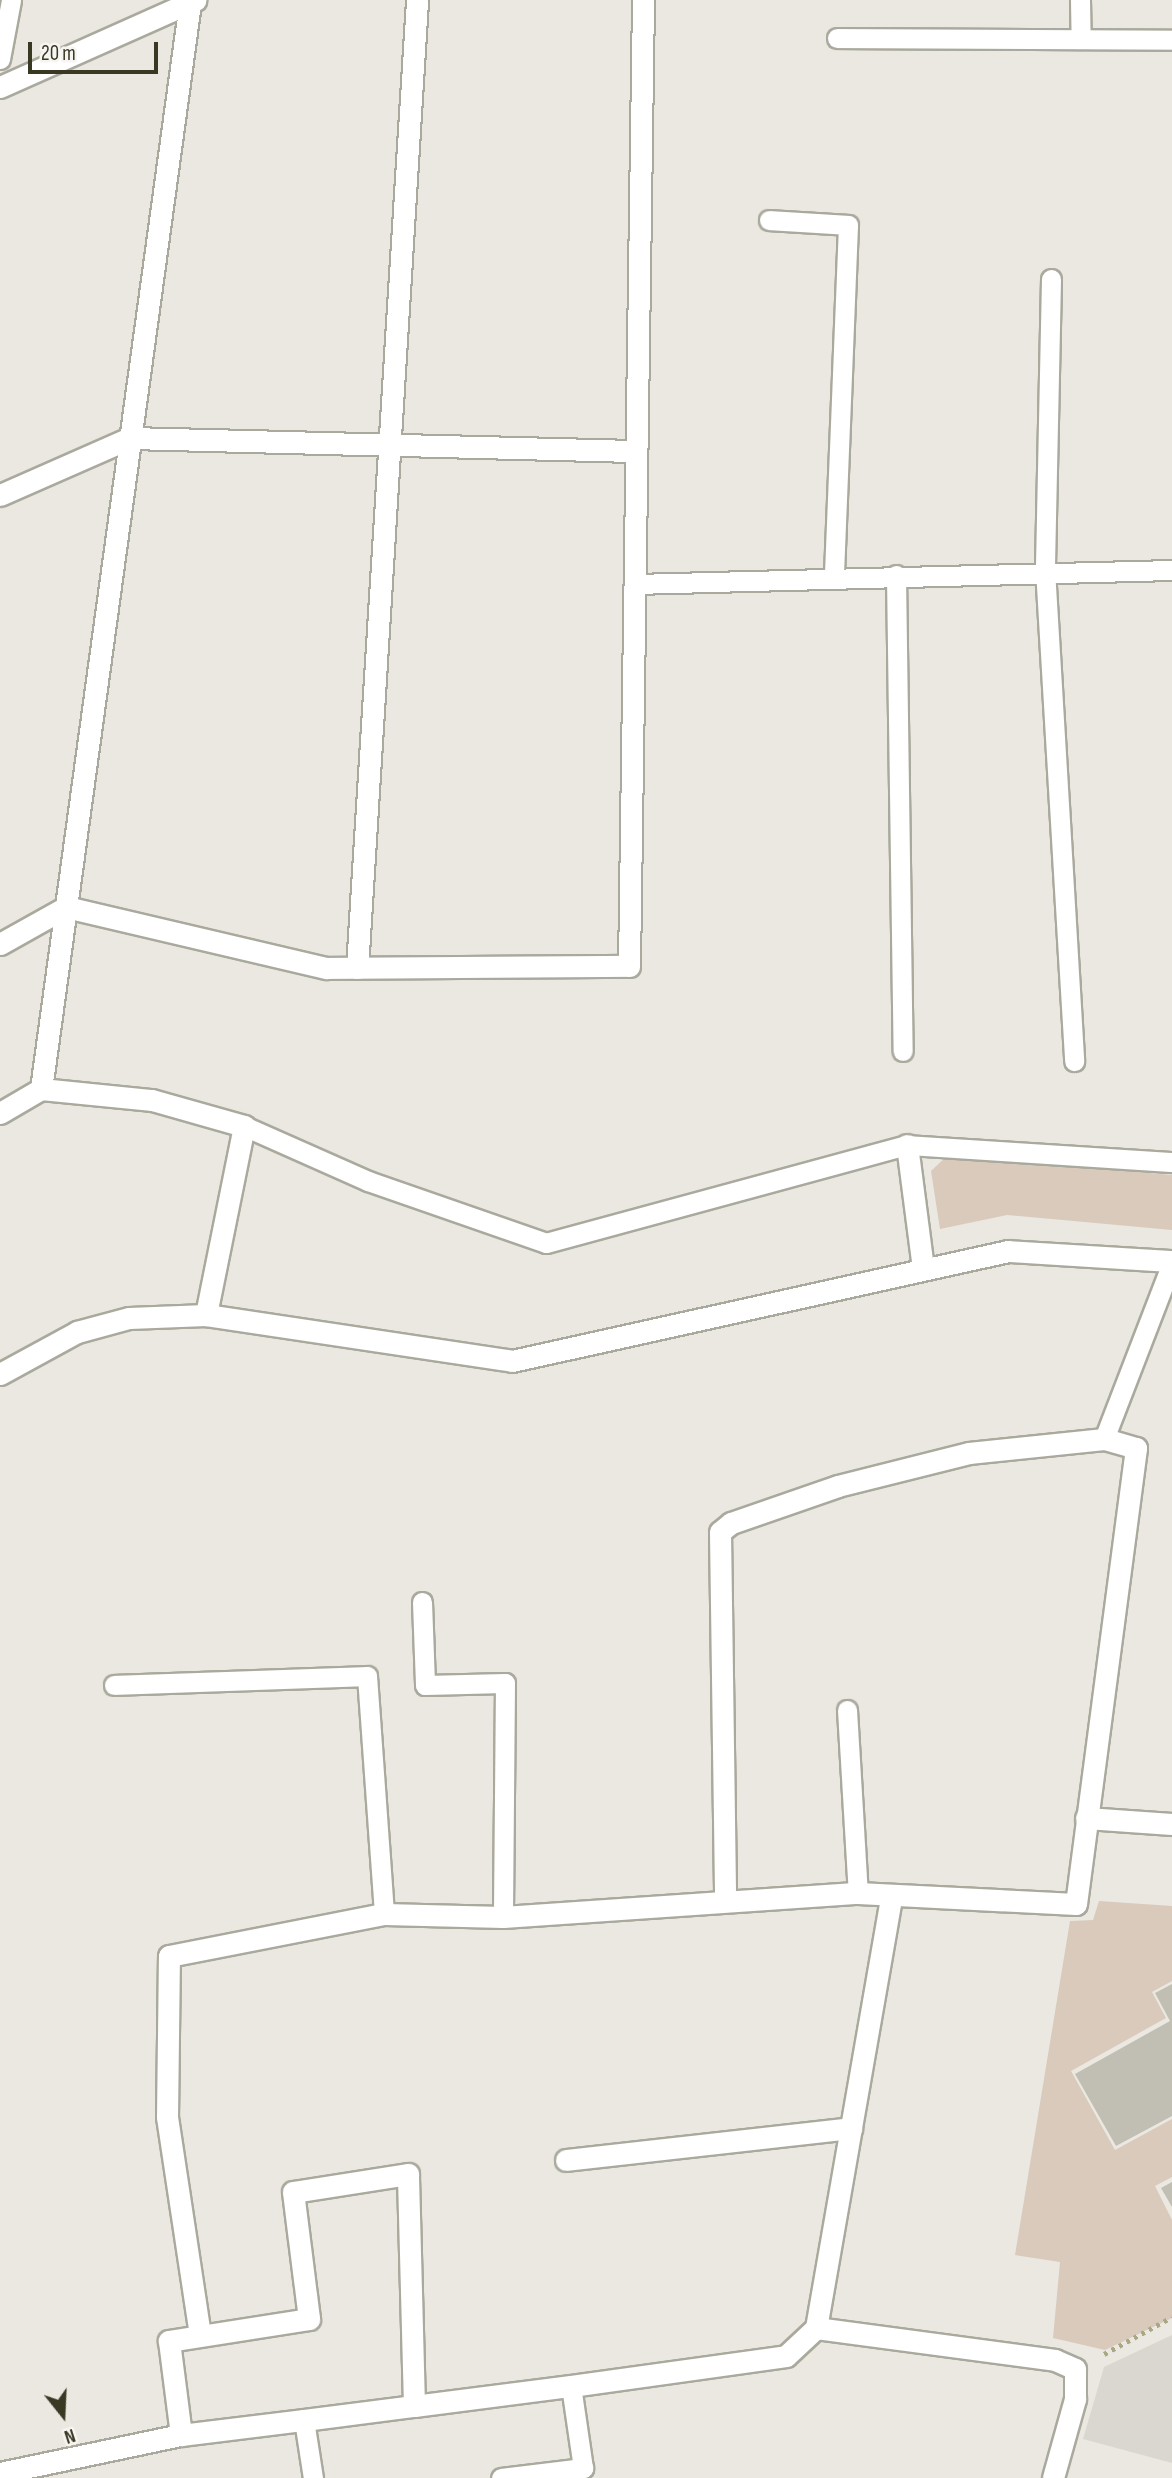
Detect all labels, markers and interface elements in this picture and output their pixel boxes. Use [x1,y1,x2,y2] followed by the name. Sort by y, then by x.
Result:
[32,28,161,72] scale bar
[41,41,76,66] text: 20 m
[28,2380,98,2450] north arrow
[61,2423,78,2448] text: N

